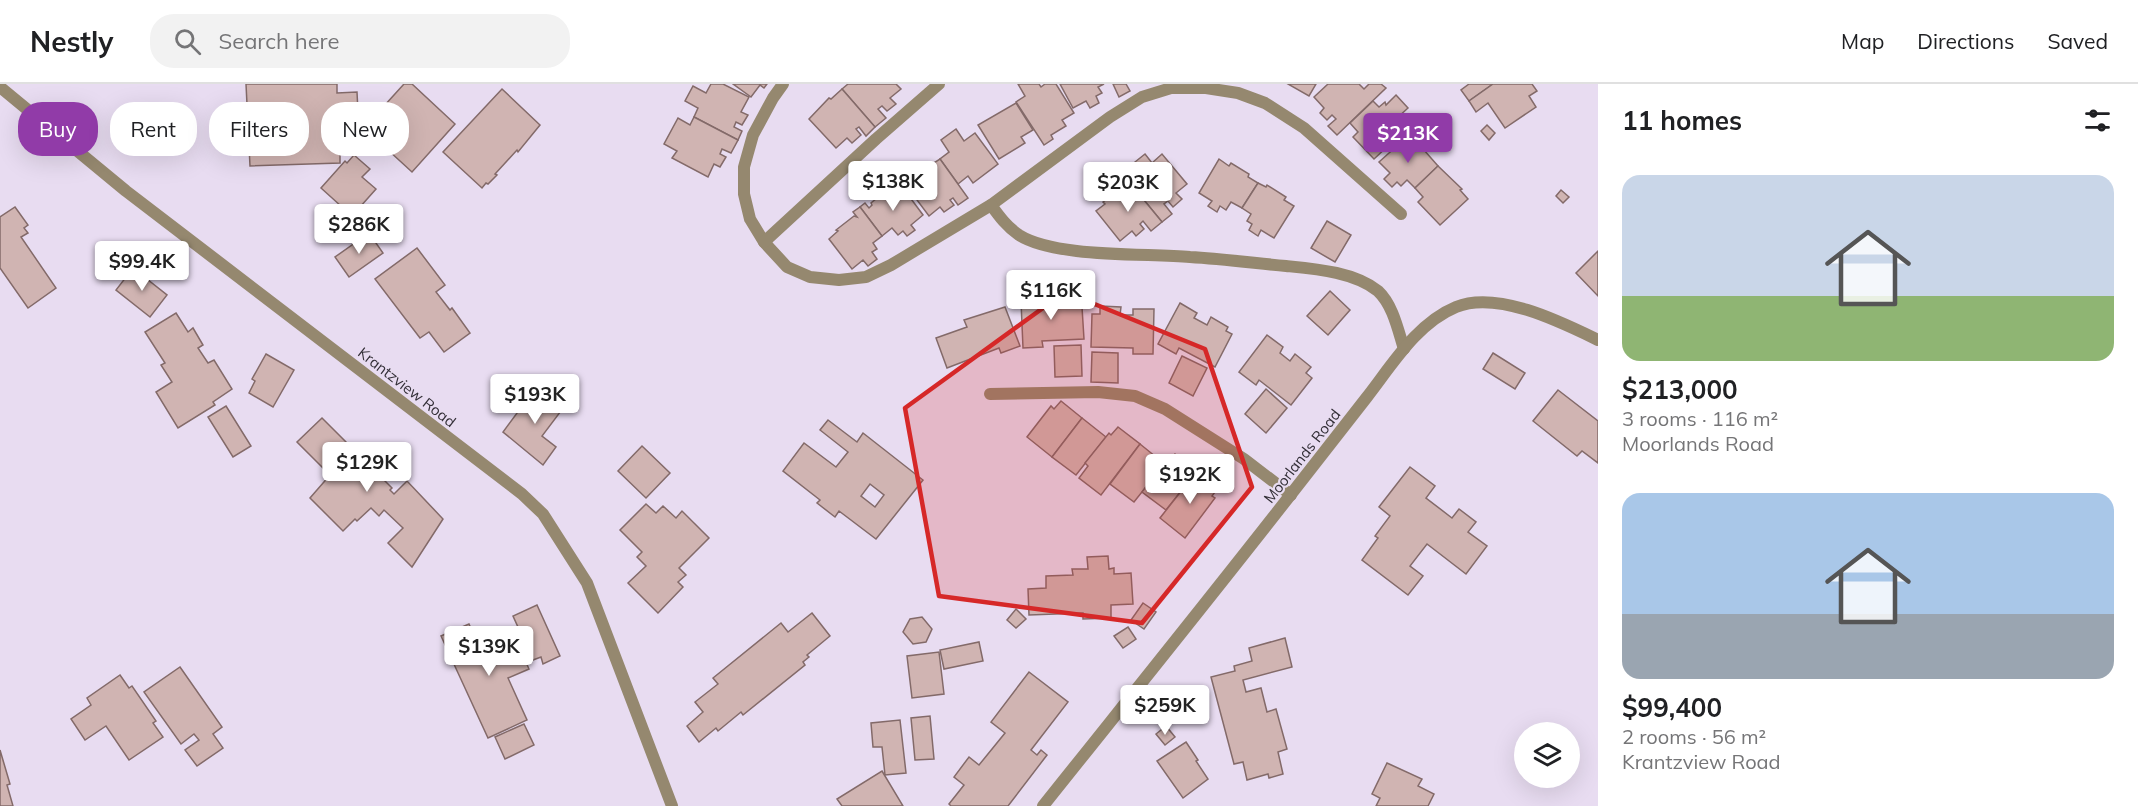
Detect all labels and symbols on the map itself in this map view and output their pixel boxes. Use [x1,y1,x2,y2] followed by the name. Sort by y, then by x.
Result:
[1366,113,1450,164] pin: $213K
[851,161,935,212] pin: $138K
[1086,162,1170,213] pin: $203K
[317,204,401,255] pin: $286K
[93,241,191,292] pin: $99.4K
[1009,270,1093,321] pin: $116K
[354,343,460,431] street label: Krantzview Road
[493,374,577,425] pin: $193K
[1259,405,1345,507] street label: Moorlands Road
[325,442,409,493] pin: $129K
[1148,454,1232,505] pin: $192K
[447,626,531,677] pin: $139K
[1123,685,1207,736] pin: $259K

